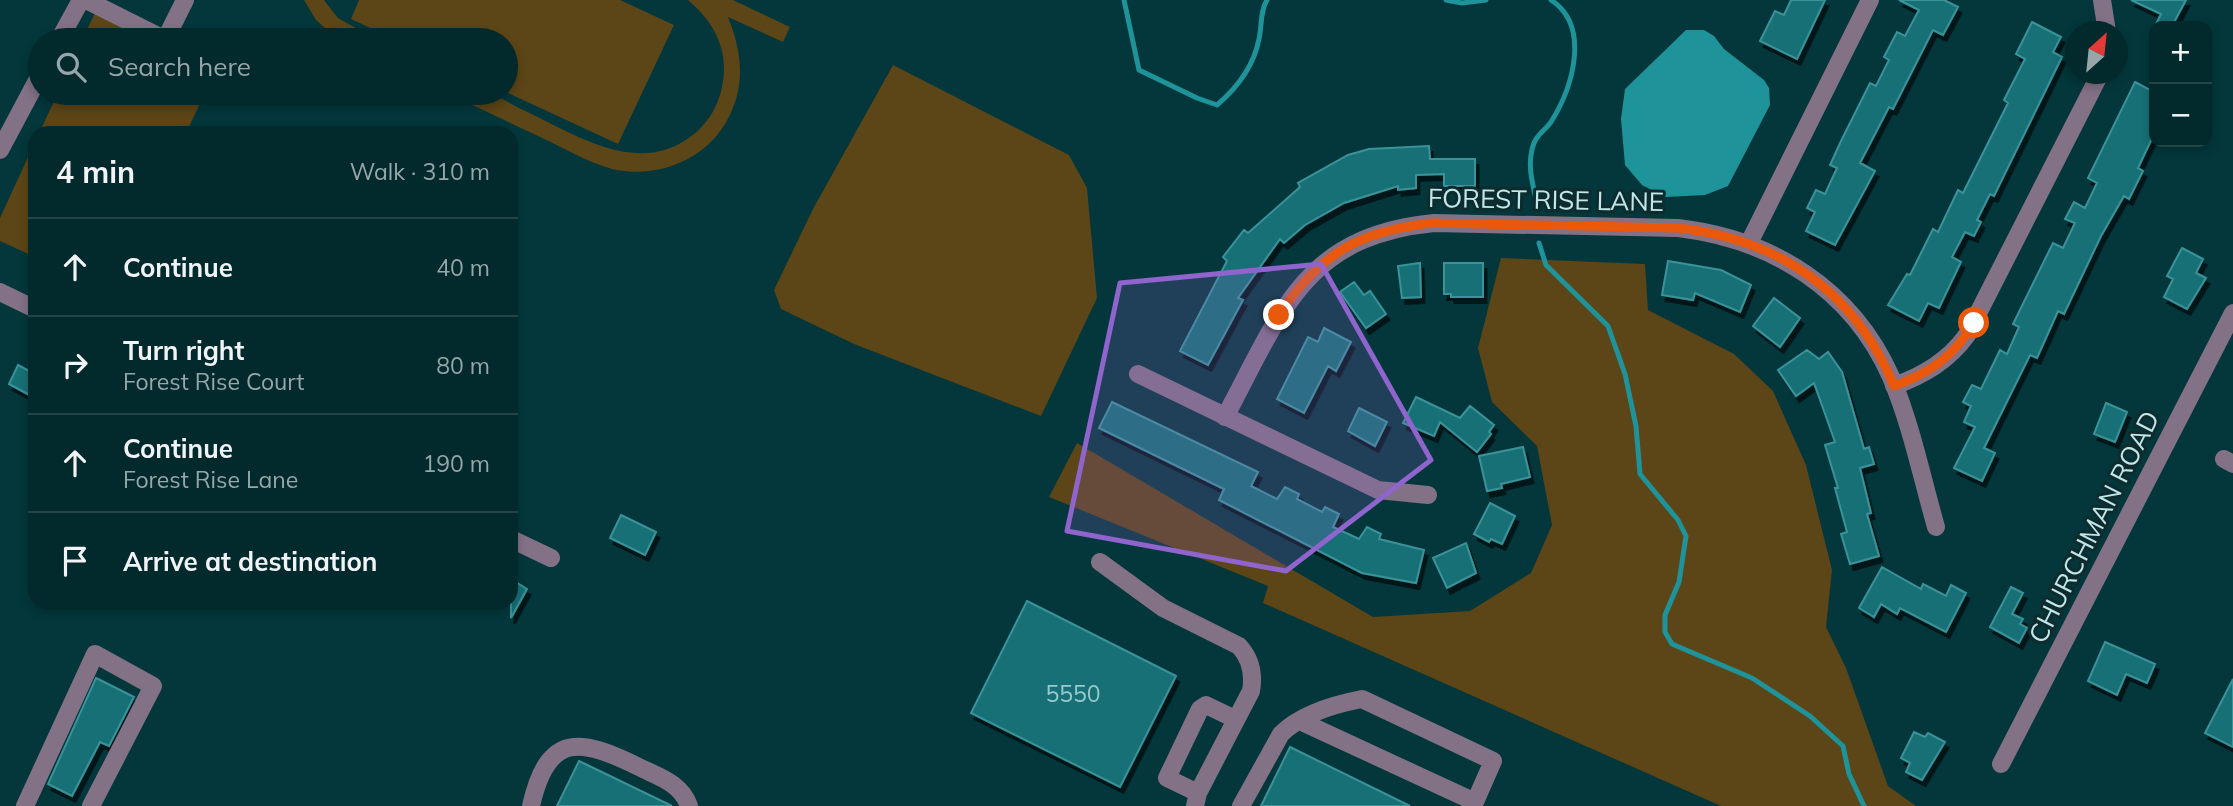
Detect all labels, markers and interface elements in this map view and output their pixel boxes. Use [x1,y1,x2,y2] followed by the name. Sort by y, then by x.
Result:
[2065,21,2128,84] north arrow
[2149,21,2212,147] map controls
[2149,21,2212,84] button: +
[28,28,518,105] search box
[52,48,90,86] icon: search
[108,50,251,83] text: Search here
[2149,84,2212,147] button: −
[56,153,135,191] text: 4 min
[350,157,490,186] text: Walk · 310 m
[1428,181,1664,218] street label: FOREST RISE LANE
[56,248,94,286] icon: ahead
[123,251,233,284] text: Continue
[436,253,490,282] text: 40 m
[1263,299,1294,330] route end
[1958,307,1989,338] route start
[123,334,244,367] text: Turn right
[56,346,94,384] icon: right
[436,351,490,380] text: 80 m
[123,367,304,396] text: Forest Rise Court
[2021,405,2166,648] street label: CHURCHMAN ROAD
[123,432,233,465] text: Continue
[56,444,94,482] icon: ahead
[422,449,490,478] text: 190 m
[123,465,298,494] text: Forest Rise Lane
[56,542,94,580] icon: arrive
[123,545,378,578] text: Arrive at destination
[1045,679,1101,708] house number: 5550

